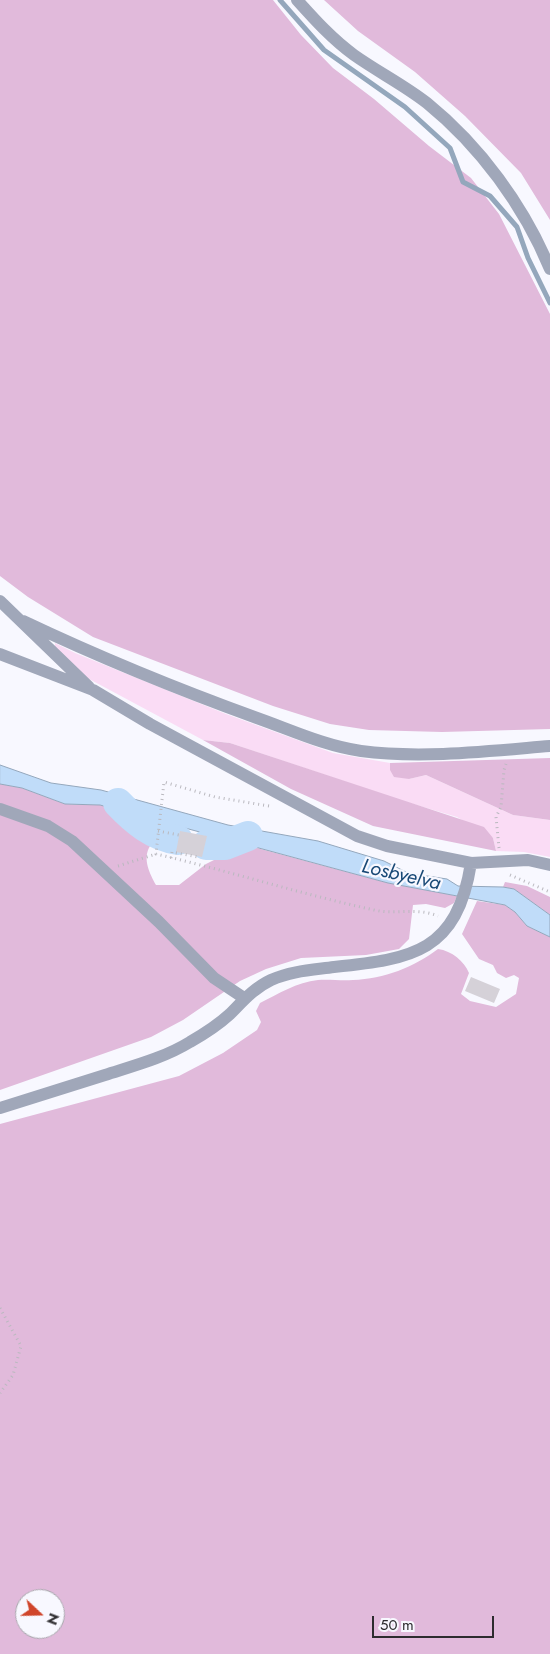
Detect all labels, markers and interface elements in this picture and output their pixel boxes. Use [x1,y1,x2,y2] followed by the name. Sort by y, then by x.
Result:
[359,855,443,897] water label: Losbyelva
[15,1589,65,1639] north arrow
[375,1606,498,1638] scale bar
[42,1610,64,1628] text: N
[380,1614,414,1636] text: 50 m

